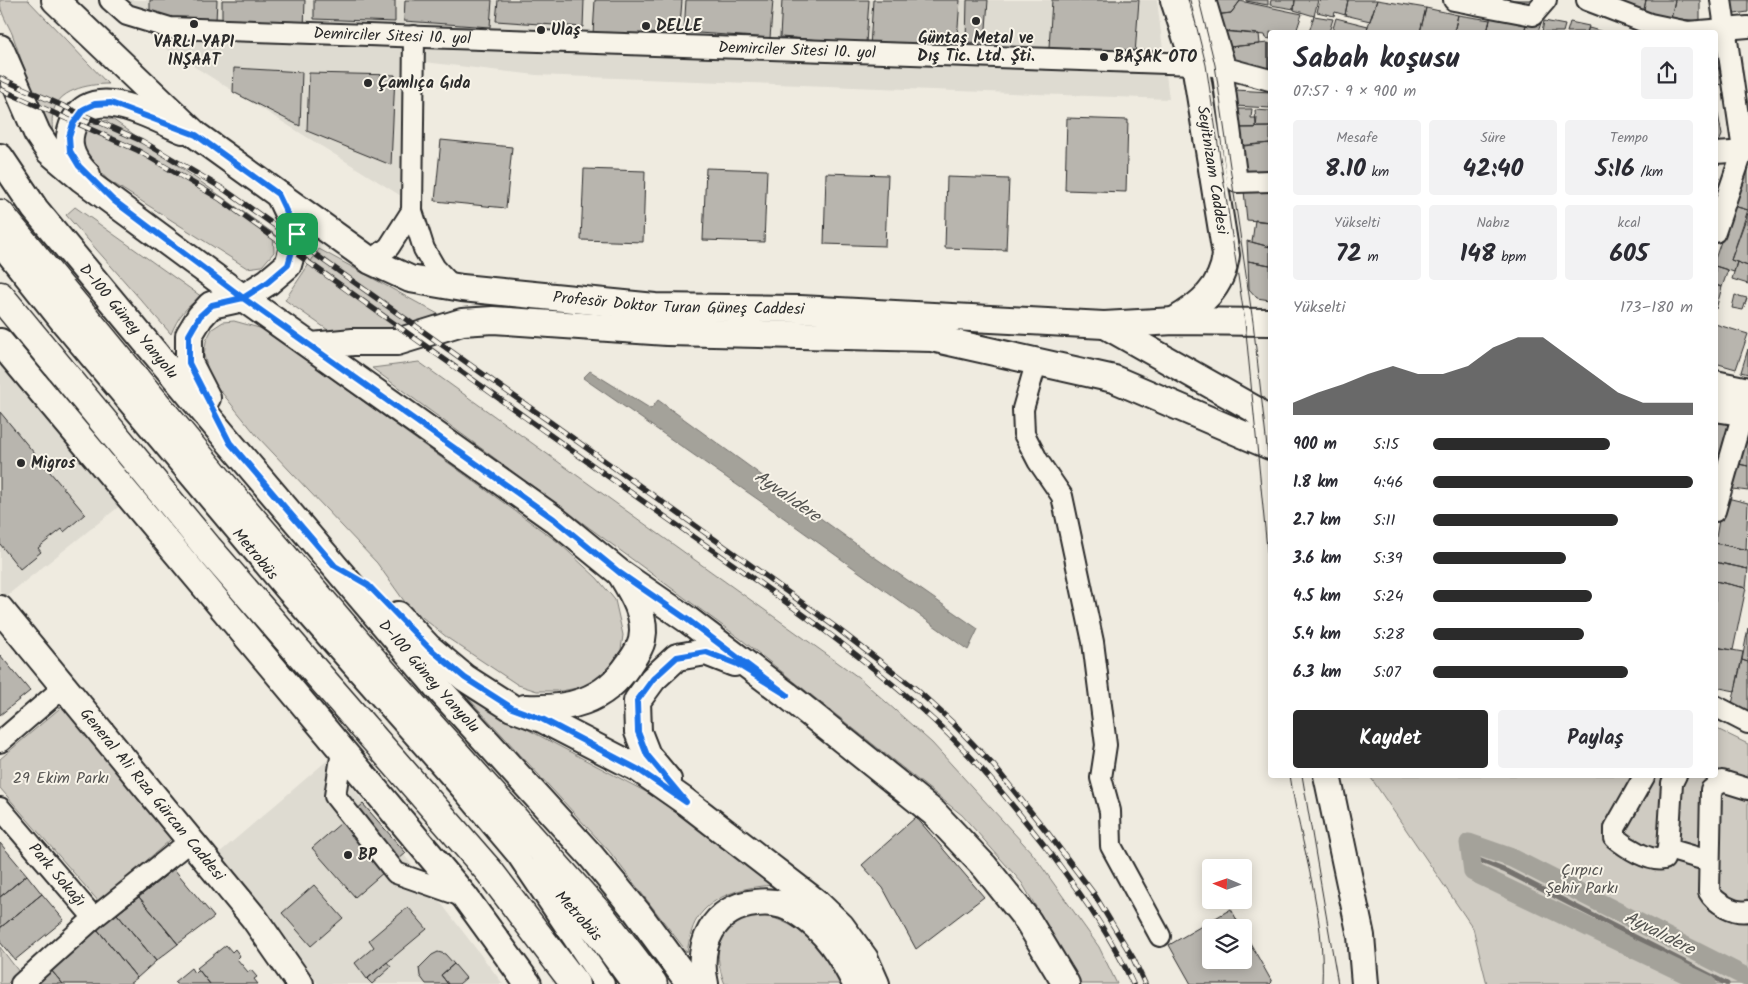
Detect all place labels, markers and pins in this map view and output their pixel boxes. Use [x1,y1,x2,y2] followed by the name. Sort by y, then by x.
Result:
[656,14,703,39] place label: DELLE
[970,15,982,27] marker: Güntaş Metal ve Dış Tic. Ltd. Şti.
[188,18,200,30] marker: VARLI YAPI INŞAAT
[551,18,581,43] place label: Ulaş
[640,20,652,32] marker: DELLE
[535,24,547,36] marker: Ulaş
[917,26,1035,69] place label: Güntaş Metal ve Dış Tic. Ltd. Şti.
[154,30,234,73] place label: VARLI YAPI INŞAAT
[1114,45,1197,70] place label: BAŞAK OTO
[1098,51,1110,63] marker: BAŞAK OTO
[378,71,470,96] place label: Çamlıça Gıda
[362,77,374,89] marker: Çamlıça Gıda
[276,213,318,255] pin
[31,451,76,476] place label: Migros
[15,457,27,469] marker: Migros
[358,843,378,868] place label: BP
[342,849,354,861] marker: BP

